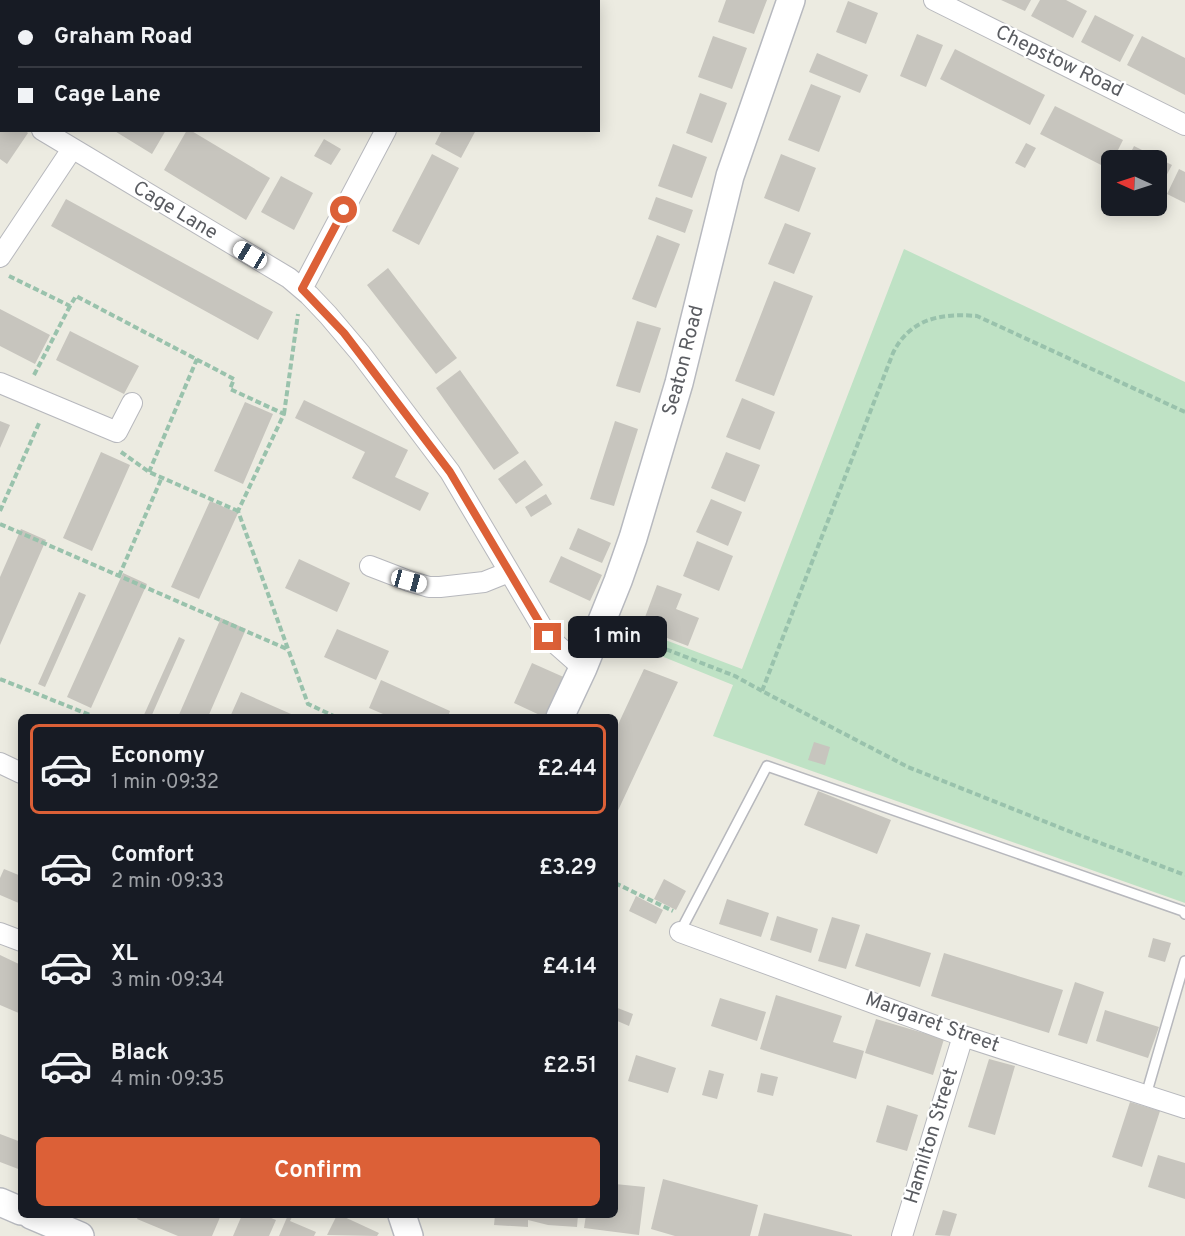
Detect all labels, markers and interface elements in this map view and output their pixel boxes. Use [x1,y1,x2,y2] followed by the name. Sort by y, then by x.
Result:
[991,20,1127,104] street label: Chepstow Road
[54,24,192,51] text: Graham Road
[54,82,161,109] text: Cage Lane
[1101,150,1167,216] north arrow
[1101,150,1167,216] map controls
[128,175,222,247] street label: Cage Lane
[330,196,357,223] route start
[230,238,270,272] car
[657,303,711,419] street label: Seaton Road
[389,568,429,594] car
[569,616,668,658] callout: 1 min
[534,623,561,650] route end
[594,624,641,650] text: 1 min
[39,742,93,796] icon: car
[111,743,205,770] text: Economy
[537,756,597,783] text: £2.44
[111,770,219,796] text: 1 min · 09:32
[39,841,93,895] icon: car
[111,842,194,869] text: Comfort
[539,855,597,882] text: £3.29
[111,869,224,895] text: 2 min · 09:33
[39,940,93,994] icon: car
[111,941,138,968] text: XL
[542,954,597,981] text: £4.14
[111,968,224,994] text: 3 min · 09:34
[861,987,1003,1059] street label: Margaret Street
[39,1039,93,1093] icon: car
[111,1040,169,1067] text: Black
[543,1053,597,1080] text: £2.51
[899,1065,965,1207] street label: Hamilton Street
[111,1067,225,1093] text: 4 min · 09:35
[36,1137,600,1206] button: Confirm

